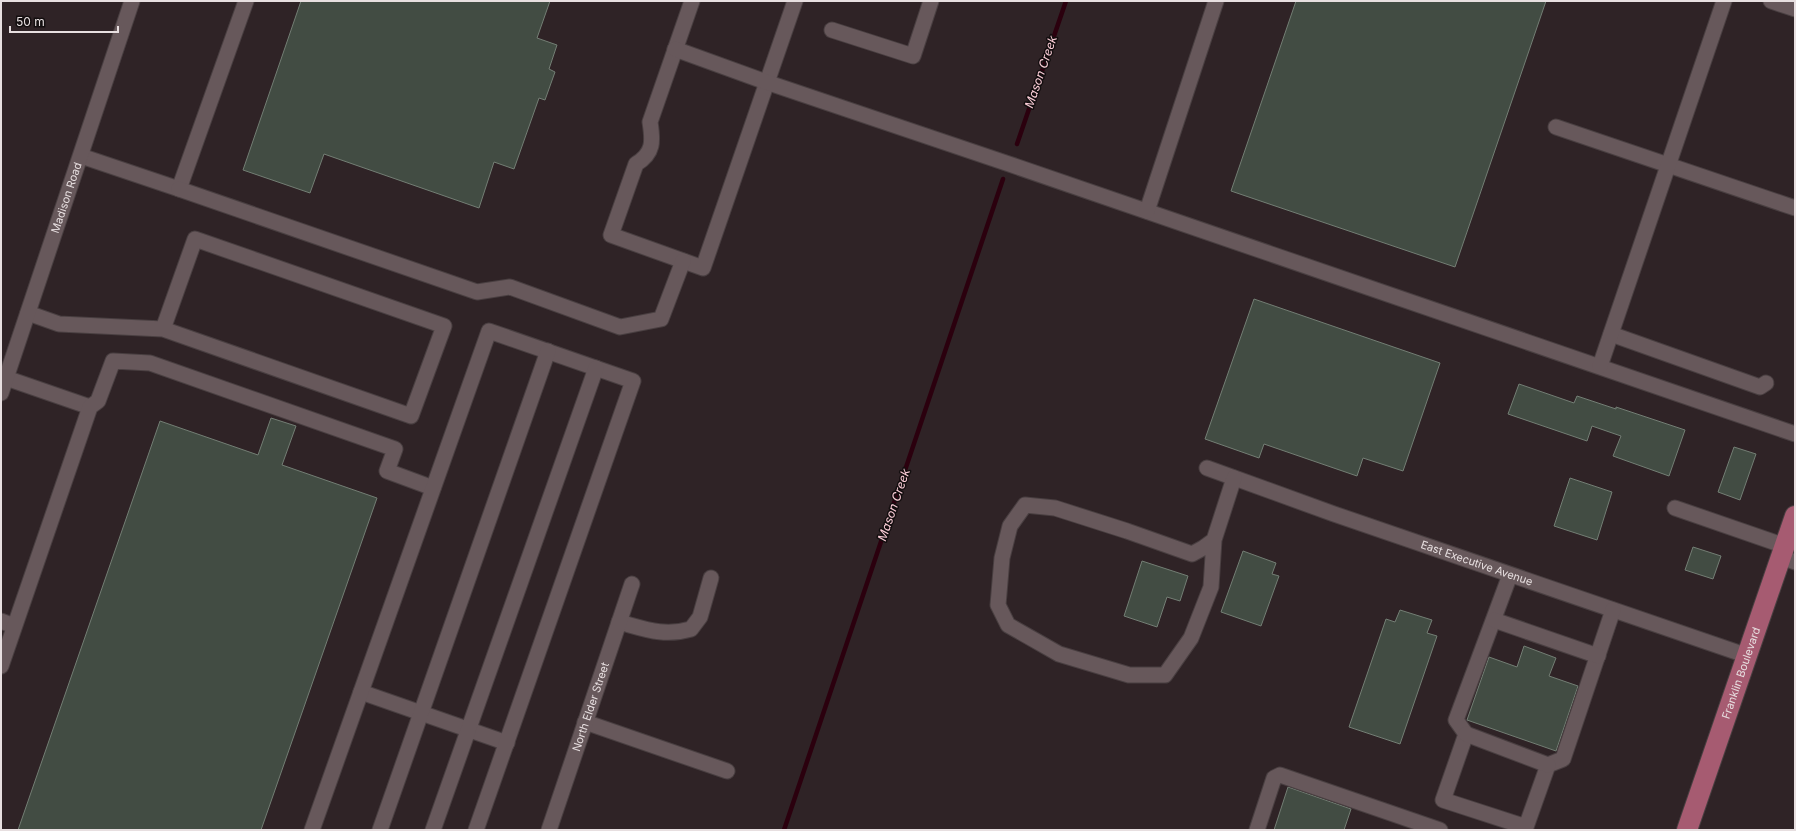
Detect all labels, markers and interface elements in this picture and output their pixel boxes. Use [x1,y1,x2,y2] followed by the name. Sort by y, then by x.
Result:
[10,8,118,34] scale bar
[16,14,45,29] text: 50 m
[1021,33,1060,110] water label: Mason Creek
[48,160,85,235] street label: Madison Road
[874,466,913,543] water label: Mason Creek
[1419,537,1535,589] street label: East Executive Avenue
[1719,625,1763,721] street label: Franklin Boulevard
[569,660,612,753] street label: North Elder Street

